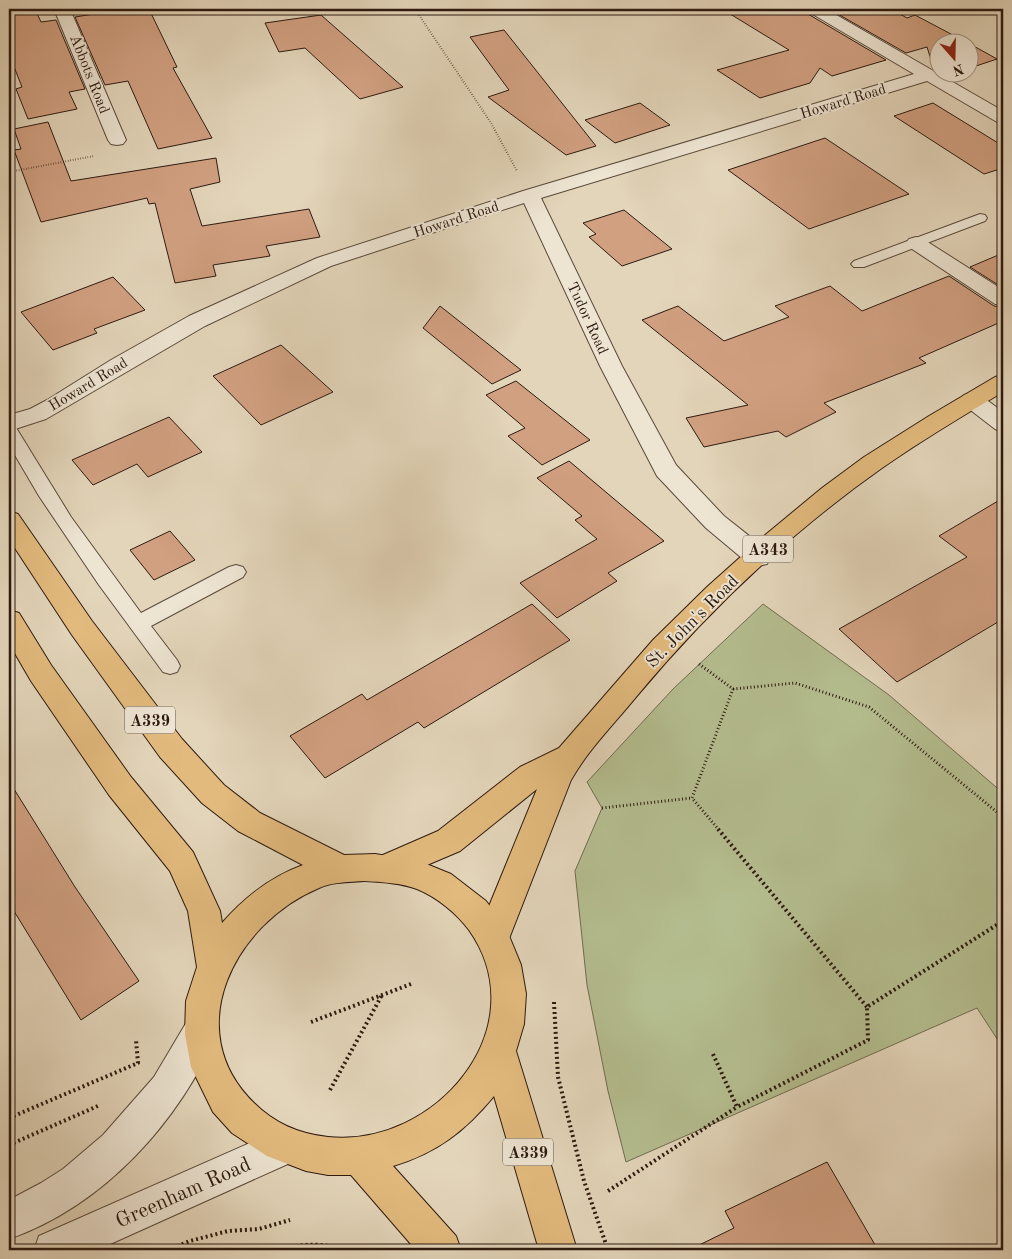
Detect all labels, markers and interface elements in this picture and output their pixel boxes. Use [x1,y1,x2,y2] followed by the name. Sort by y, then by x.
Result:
[930,32,980,82] north arrow
[66,33,111,116] street label: Abbots Road
[950,61,966,78] text: N
[799,82,888,123] street label: Howard Road
[412,199,501,241] street label: Howard Road
[563,280,610,357] street label: Tudor Road
[47,356,131,415] street label: Howard Road
[743,536,793,562] road number: A343
[643,572,743,672] street label: St. John's Road
[125,706,175,734] road number: A339
[503,1138,553,1166] road number: A339
[113,1154,254,1233] street label: Greenham Road

